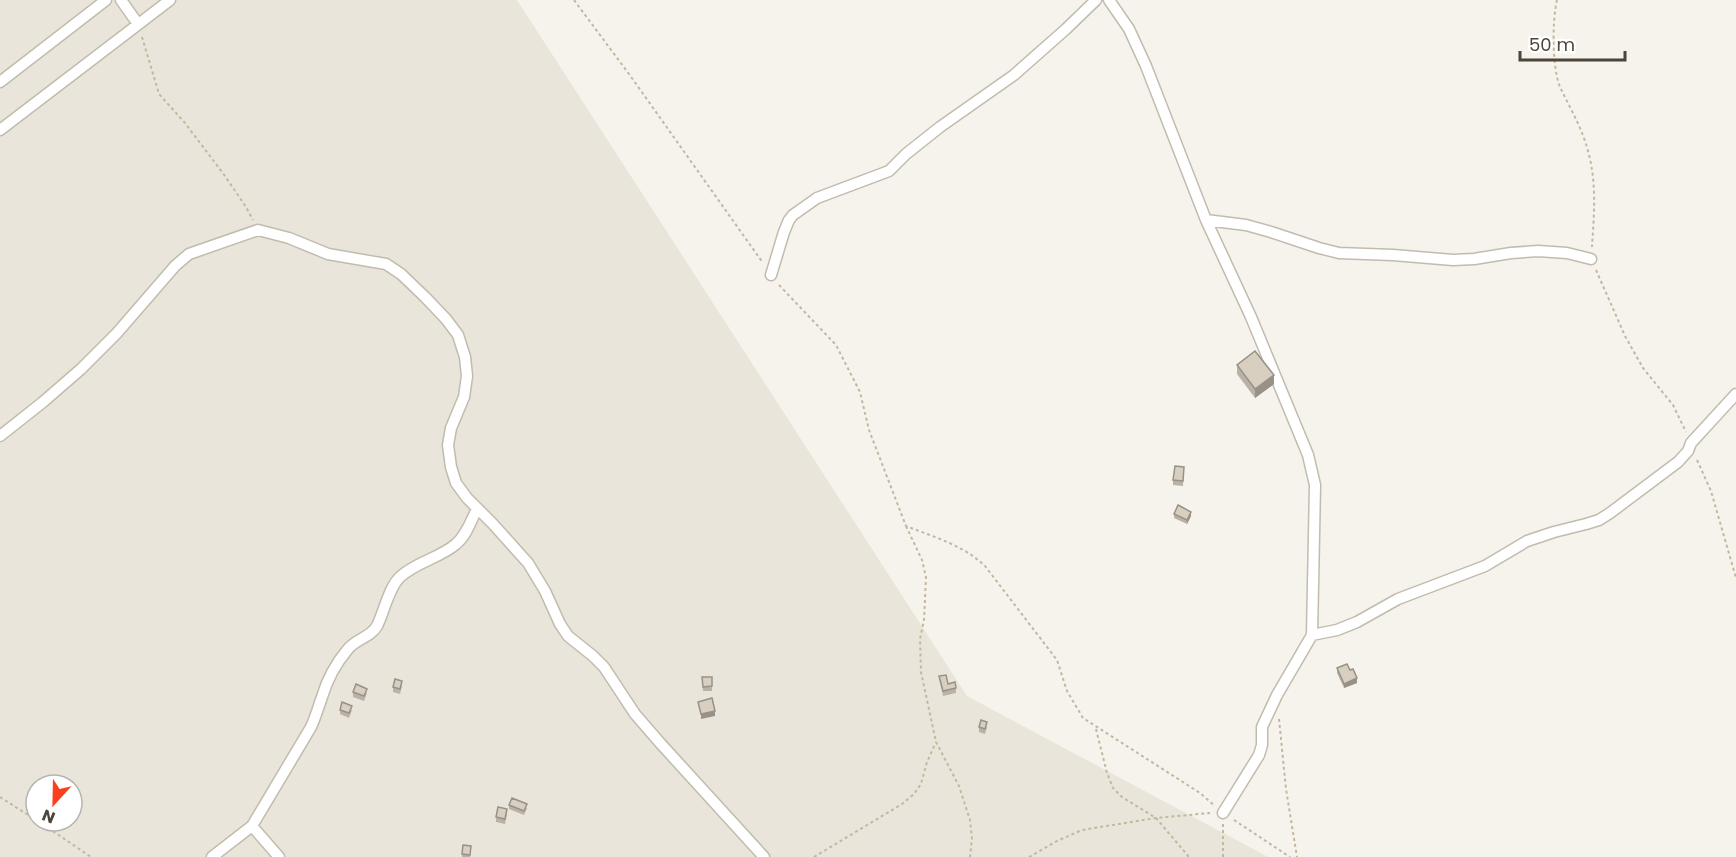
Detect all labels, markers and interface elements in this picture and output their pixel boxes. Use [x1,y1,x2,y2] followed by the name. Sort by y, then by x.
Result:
[1520,24,1625,62] scale bar
[1529,32,1575,57] text: 50 m
[24,773,84,833] north arrow
[39,804,58,829] text: N

